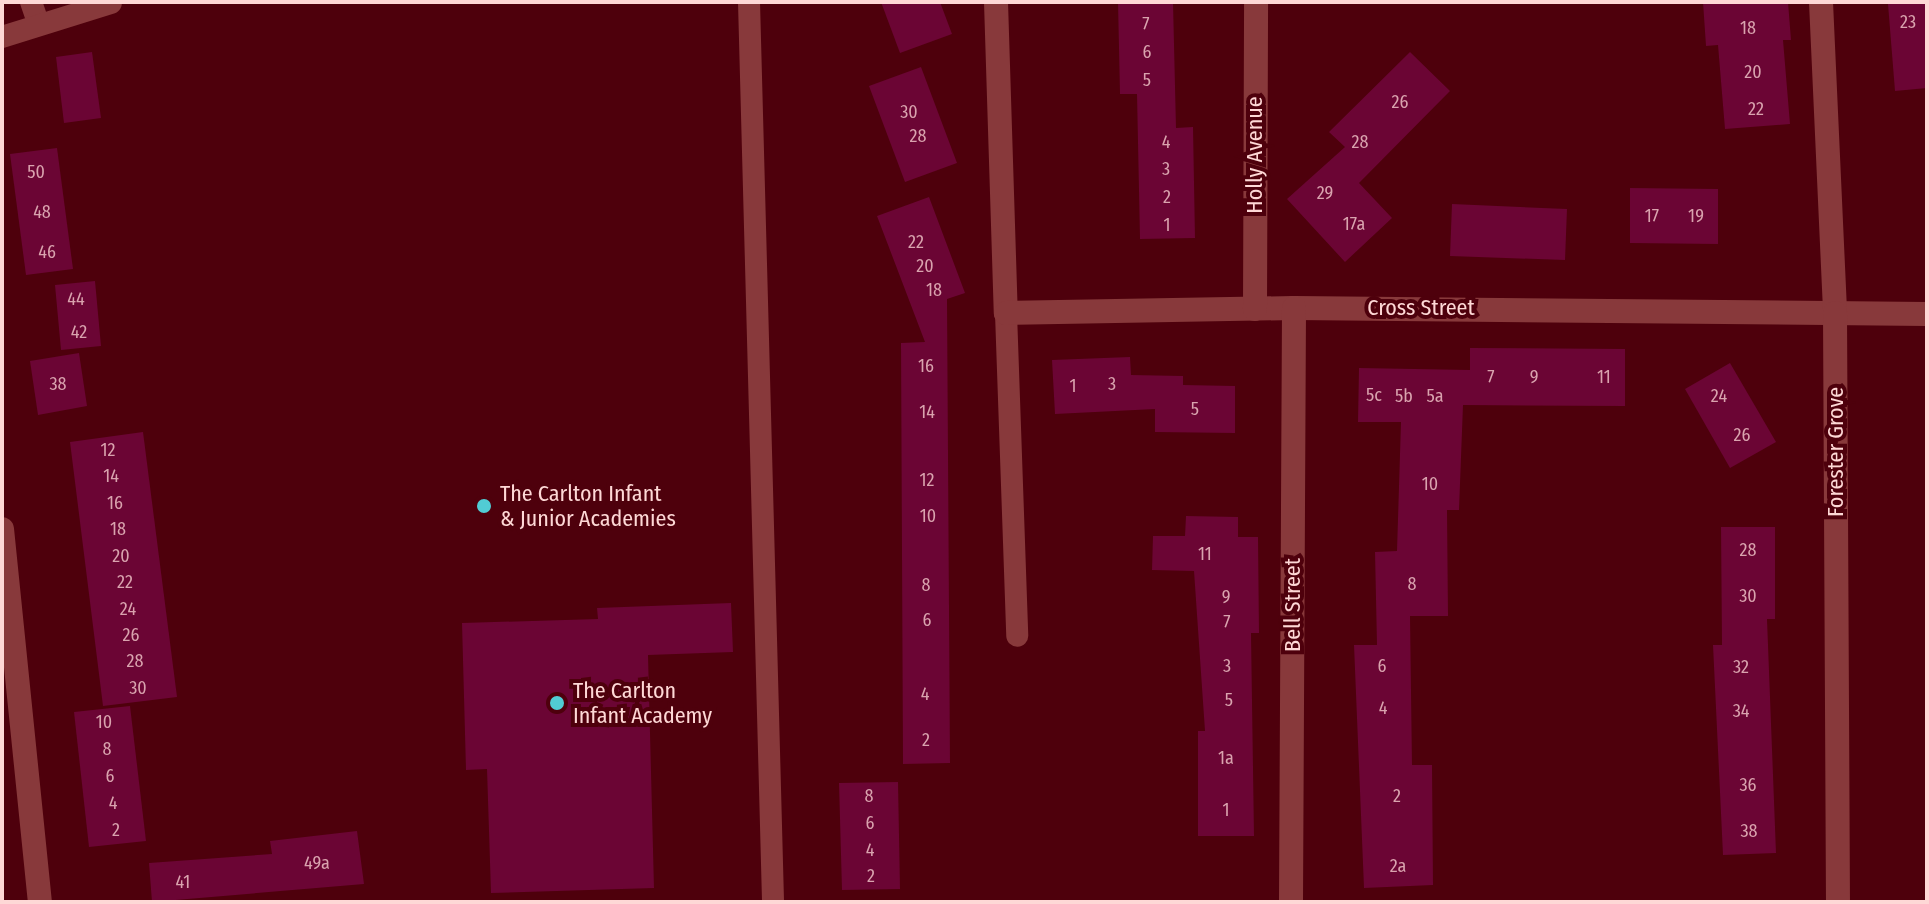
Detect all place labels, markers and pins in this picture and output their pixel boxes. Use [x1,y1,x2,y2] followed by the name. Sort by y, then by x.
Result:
[500,480,676,532] place label: The Carlton Infant & Junior Academies
[475,497,493,515] marker: The Carlton Infant & Junior Academies
[573,677,712,728] place label: The Carlton Infant Academy
[548,694,566,712] marker: The Carlton Infant Academy

